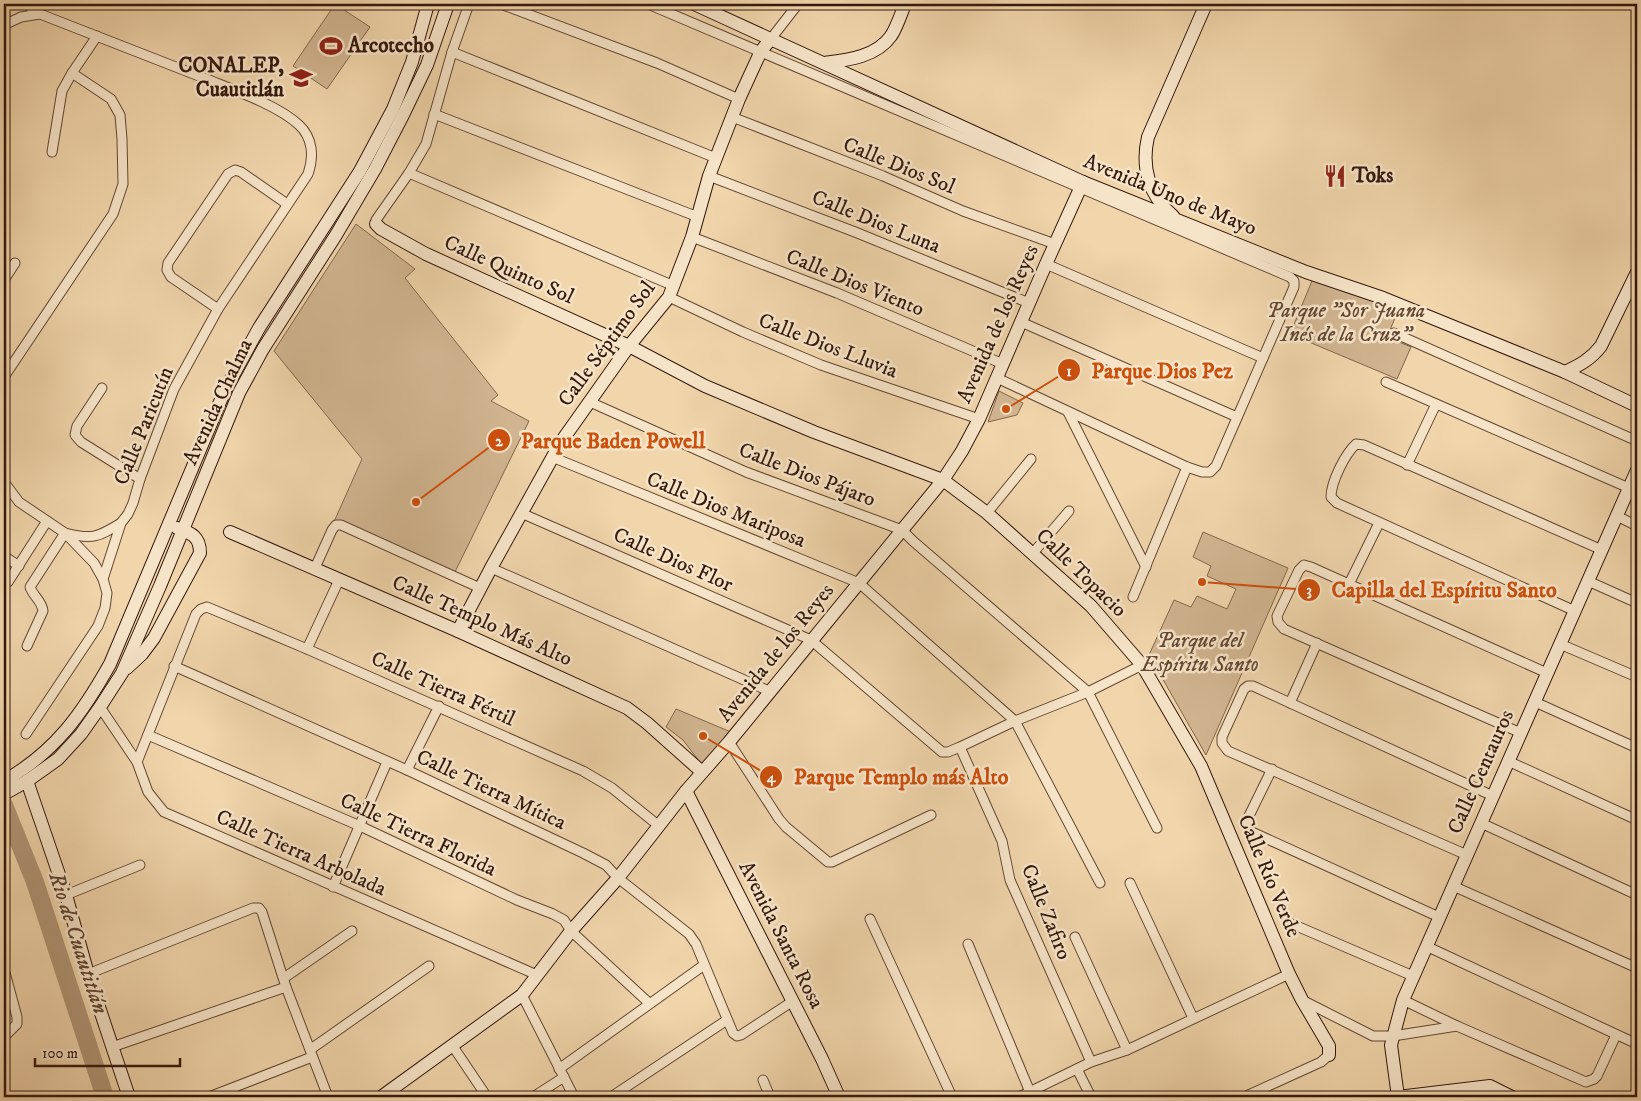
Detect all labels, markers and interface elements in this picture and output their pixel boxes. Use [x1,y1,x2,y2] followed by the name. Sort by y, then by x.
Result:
[318,33,344,59] sports icon: Arcotecho
[347,33,434,59] place label: Arcotecho
[179,53,285,103] place label: CONALEP, Cuautitlán
[288,65,314,91] school or university icon: CONALEP, Cuautitlán
[839,132,960,201] street label: Calle Dios Sol
[1080,148,1260,242] street label: Avenida Uno de Mayo
[1322,163,1348,189] restaurant icon: Toks
[1351,163,1393,189] place label: Toks
[808,184,944,260] street label: Calle Dios Luna
[440,230,579,311] street label: Calle Quinto Sol
[951,241,1045,407] street label: Avenida de los Reyes
[782,244,928,322] street label: Calle Dios Viento
[553,276,662,412] street label: Calle Séptimo Sol
[1267,298,1425,348] park label: Parque "Sor Juana Inés de la Cruz"
[755,308,901,384] street label: Calle Dios Lluvia
[177,335,259,469] street label: Avenida Chalma
[1057,352,1243,389] callout: Parque Dios Pez
[1091,358,1233,385] text: Parque Dios Pez
[1066,362,1072,381] text: 1
[108,363,180,489] street label: Calle Paricutín
[486,422,716,459] callout: Parque Baden Powell
[521,428,706,455] text: Parque Baden Powell
[495,432,503,451] text: 2
[735,437,879,513] street label: Calle Dios Pájaro
[643,466,809,554] street label: Calle Dios Mariposa
[609,522,737,598] street label: Calle Dios Flor
[1030,523,1132,623] street label: Calle Topacio
[388,570,576,672] street label: Calle Templo Más Alto
[1296,571,1566,608] callout: Capilla del Espíritu Santo
[1331,577,1557,604] text: Capilla del Espíritu Santo
[712,578,840,728] street label: Avenida de los Reyes
[1306,581,1312,600] text: 3
[1140,628,1259,678] park label: Parque del Espíritu Santo
[367,646,520,733] street label: Calle Tierra Fértil
[1442,706,1520,838] street label: Calle Centauros
[412,744,570,836] street label: Calle Tierra Mítica
[758,758,1018,795] callout: Parque Templo más Alto
[794,764,1009,791] text: Parque Templo más Alto
[766,768,777,787] text: 4
[336,787,500,883] street label: Calle Tierra Florida
[212,804,390,902] street label: Calle Tierra Arbolada
[1232,811,1307,941] street label: Calle Río Verde
[733,857,829,1013] street label: Avenida Santa Rosa
[1015,860,1077,964] street label: Calle Zafiro
[42,868,114,1017] water label: Rio de Cuautitlán
[35,1036,180,1068] scale bar
[42,1044,78,1063] text: 100 m

